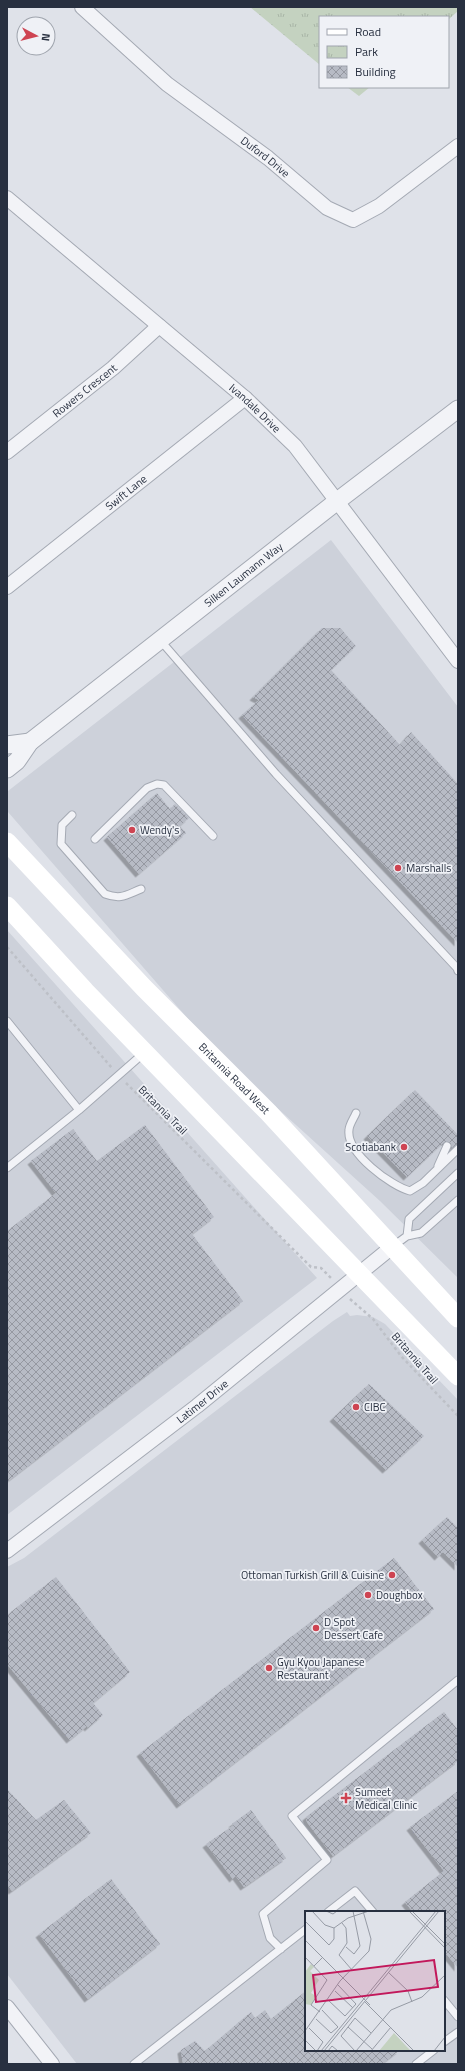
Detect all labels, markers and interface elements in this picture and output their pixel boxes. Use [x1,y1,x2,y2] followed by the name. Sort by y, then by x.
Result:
[16,16,56,56] north arrow
[319,16,449,88] legend
[355,22,381,41] text: Road
[38,32,54,42] text: N
[355,42,378,61] text: Park
[355,62,396,81] text: Building
[237,133,294,181] street label: Duford Drive
[49,360,121,421] street label: Rowers Crescent
[226,380,285,436] street label: Ivandale Drive
[102,471,151,514] street label: Swift Lane
[201,538,287,611] street label: Silken Laumann Way
[140,822,179,838] place label: Wendy's
[127,825,137,835] marker: Wendy's
[406,860,451,876] place label: Marshalls
[393,863,403,873] marker: Marshalls
[195,1039,274,1118] street label: Britannia Road West
[135,1082,191,1138] street label: Britannia Trail
[345,1139,397,1155] place label: Scotiabank
[399,1142,409,1152] marker: Scotiabank
[388,1329,442,1387] street label: Britannia Trail
[173,1375,232,1427] street label: Latimer Drive
[364,1399,385,1415] place label: CIBC
[351,1402,361,1412] marker: CIBC
[241,1567,384,1583] place label: Ottoman Turkish Grill & Cuisine
[387,1570,397,1580] marker: Ottoman Turkish Grill & Cuisine
[376,1587,423,1603] place label: Doughbox
[363,1590,373,1600] marker: Doughbox
[324,1614,384,1643] place label: D Spot Dessert Cafe
[311,1623,321,1633] marker: D Spot Dessert Cafe
[277,1654,365,1683] place label: Gyu Kyou Japanese Restaurant
[264,1663,274,1673] marker: Gyu Kyou Japanese Restaurant
[355,1784,417,1813] place label: Sumeet Medical Clinic
[340,1792,352,1804] marker: Sumeet Medical Clinic
[305,1911,445,2051] inset map

